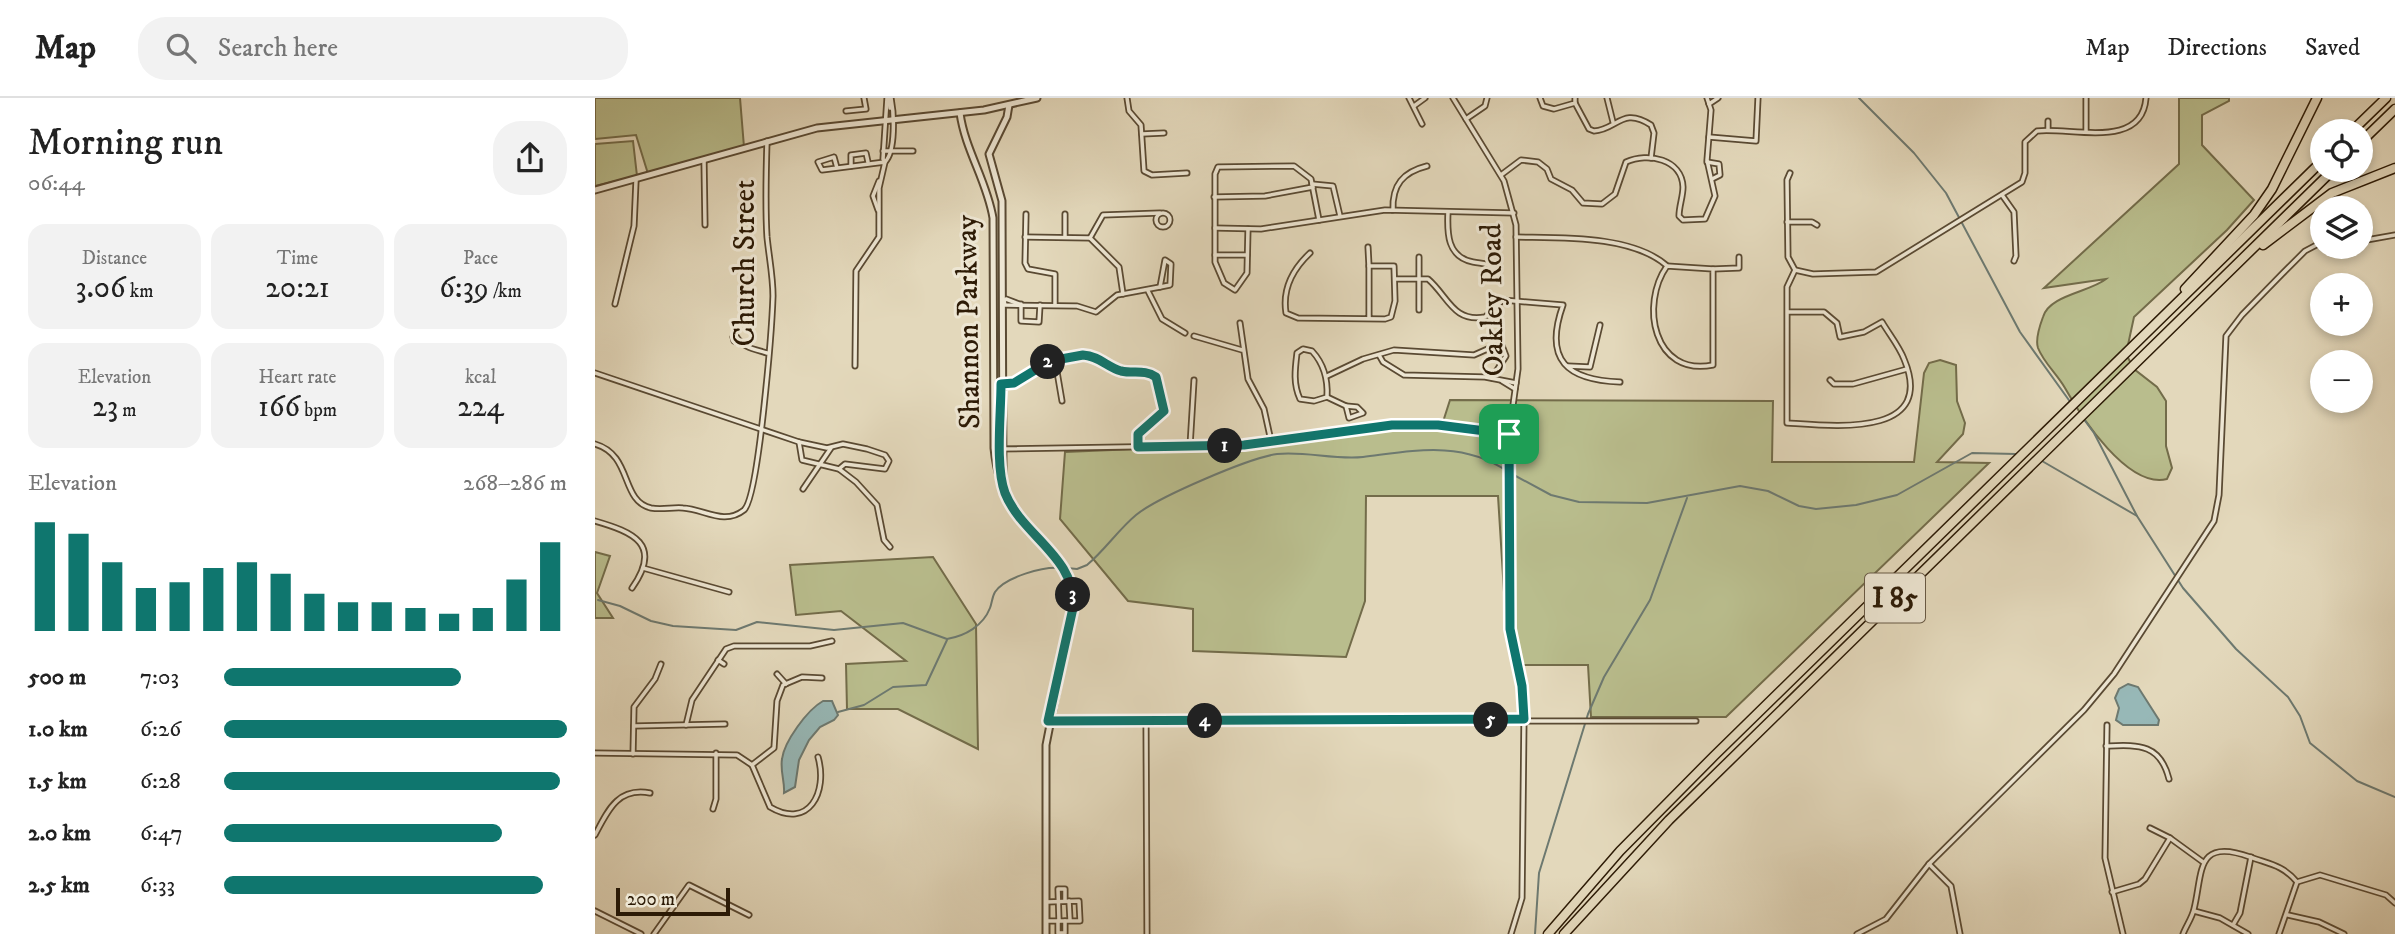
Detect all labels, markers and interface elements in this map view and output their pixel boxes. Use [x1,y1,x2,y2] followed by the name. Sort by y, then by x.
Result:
[138,17,628,80] search box
[35,28,96,69] text: Map
[162,29,200,67] icon: search
[218,32,338,65] text: Search here
[2085,33,2130,63] text: Map
[2168,33,2267,63] text: Directions
[2305,33,2360,63] text: Saved
[28,119,223,167] text: Morning run
[2310,119,2373,413] map controls
[2310,119,2373,182] button: locate
[493,121,567,195] button: share
[28,169,85,198] text: 06:44
[727,179,764,347] street label: Church Street
[2310,196,2373,259] button: layers
[949,214,989,429] street label: Shannon Parkway
[1473,223,1513,377] street label: Oakley Road
[82,247,147,270] text: Distance
[277,247,318,270] text: Time
[463,247,498,270] text: Pace
[76,270,126,307] text: 3.06
[265,270,330,307] text: 20:21
[439,270,489,307] text: 6:39
[2310,273,2373,336] button: +
[126,280,153,303] text: km
[489,280,522,303] text: /km
[1030,344,1065,380] pin: 2
[1043,350,1052,373] text: 2
[2310,350,2373,413] button: −
[78,366,151,389] text: Elevation
[259,366,336,389] text: Heart rate
[465,366,496,389] text: kcal
[92,389,118,426] text: 23
[258,389,300,426] text: 166
[457,389,504,426] text: 224
[118,399,137,422] text: m
[300,399,337,422] text: bpm
[1479,404,1539,464] pin
[1490,415,1528,453] icon: arrive
[1207,428,1243,464] pin: 1
[1221,434,1228,457] text: 1
[28,469,117,498] text: Elevation
[463,469,567,498] text: 268–286 m
[1865,574,1925,622] road number: I 85
[1056,578,1091,612] pin: 3
[1069,583,1076,606] text: 3
[28,663,86,692] text: 500 m
[140,663,179,692] text: 7:03
[1473,702,1509,738] pin: 5
[1187,704,1223,738] pin: 4
[1486,708,1495,731] text: 5
[1199,709,1210,732] text: 4
[28,715,88,744] text: 1.0 km
[140,715,181,744] text: 6:26
[28,767,87,796] text: 1.5 km
[140,767,181,796] text: 6:28
[28,819,91,848] text: 2.0 km
[140,819,183,848] text: 6:47
[28,871,90,900] text: 2.5 km
[140,871,175,900] text: 6:33
[616,885,730,917] scale bar
[627,888,675,911] text: 200 m

